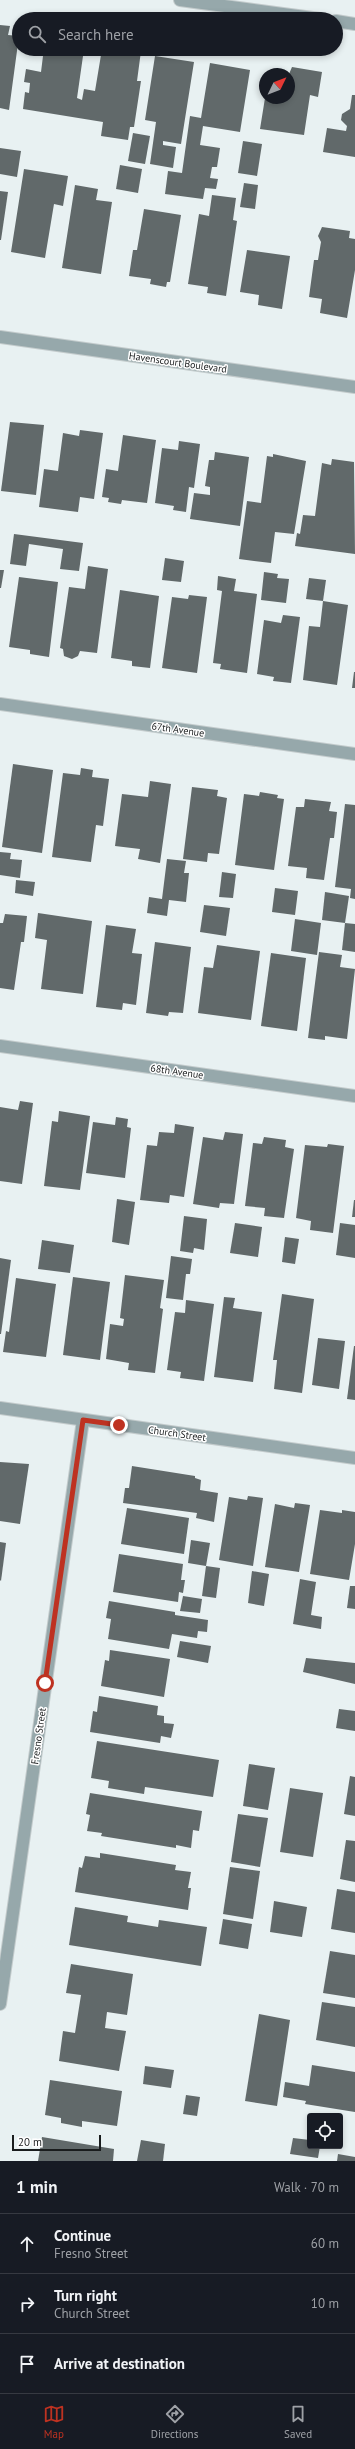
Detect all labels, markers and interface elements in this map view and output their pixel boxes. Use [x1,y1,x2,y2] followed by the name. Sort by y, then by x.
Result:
[12,12,343,56] search box
[26,23,48,45] icon: search
[58,25,134,44] text: Search here
[259,68,295,104] north arrow
[128,349,228,376] street label: Havenscourt Boulevard
[151,719,205,740] street label: 67th Avenue
[150,1061,204,1082] street label: 68th Avenue
[110,1416,128,1434] route end
[147,1423,207,1444] street label: Church Street
[36,1674,54,1692] route start
[28,1706,49,1765] street label: Fresno Street
[307,2113,343,2149] map controls
[307,2113,343,2149] button: locate
[12,2133,101,2152] scale bar
[18,2135,42,2149] text: 20 m
[16,2176,57,2198] text: 1 min
[274,2179,339,2196] text: Walk · 70 m
[54,2226,111,2245] text: Continue
[16,2233,38,2255] icon: ahead
[311,2235,339,2252] text: 60 m
[54,2245,128,2262] text: Fresno Street
[54,2286,117,2305] text: Turn right
[16,2293,38,2315] icon: right
[311,2295,339,2312] text: 10 m
[54,2305,130,2322] text: Church Street
[16,2353,38,2375] icon: arrive
[54,2354,185,2373] text: Arrive at destination
[43,2403,65,2441] tab: Map
[151,2403,198,2441] tab: Directions
[284,2403,312,2441] tab: Saved

